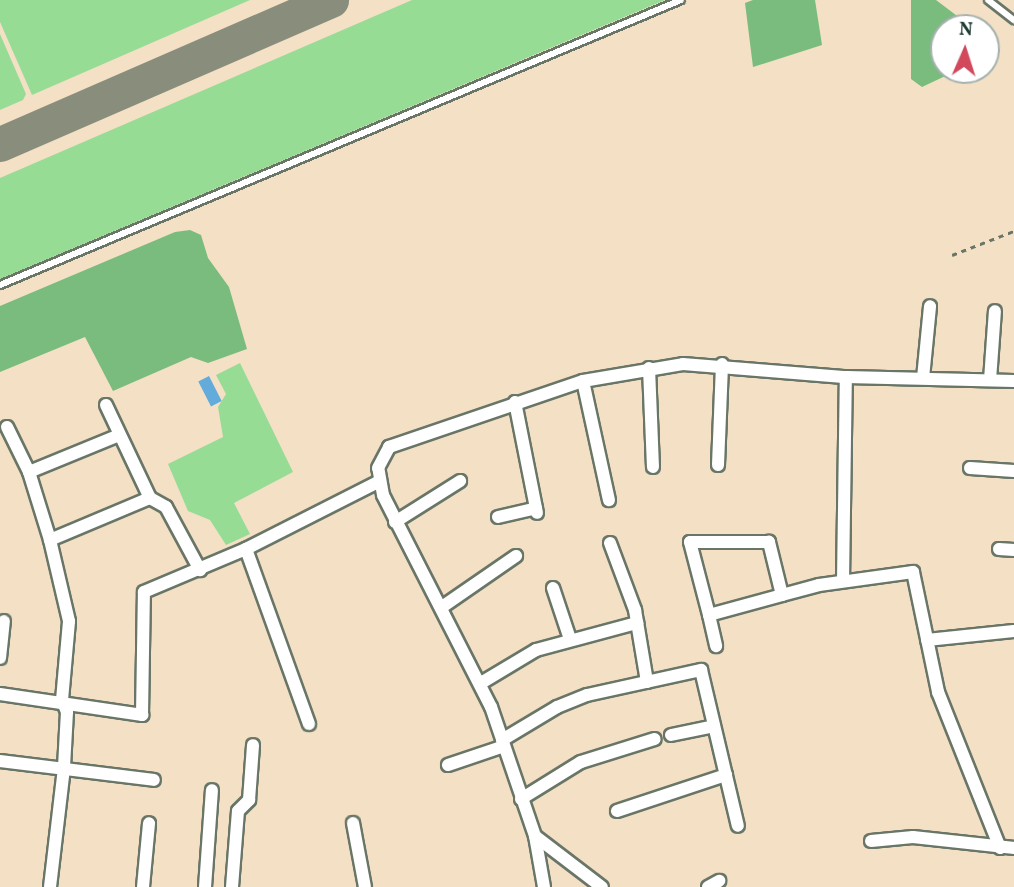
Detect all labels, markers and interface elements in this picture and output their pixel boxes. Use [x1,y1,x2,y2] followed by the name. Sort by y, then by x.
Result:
[930,14,1000,84] north arrow
[958,17,974,43] text: N

